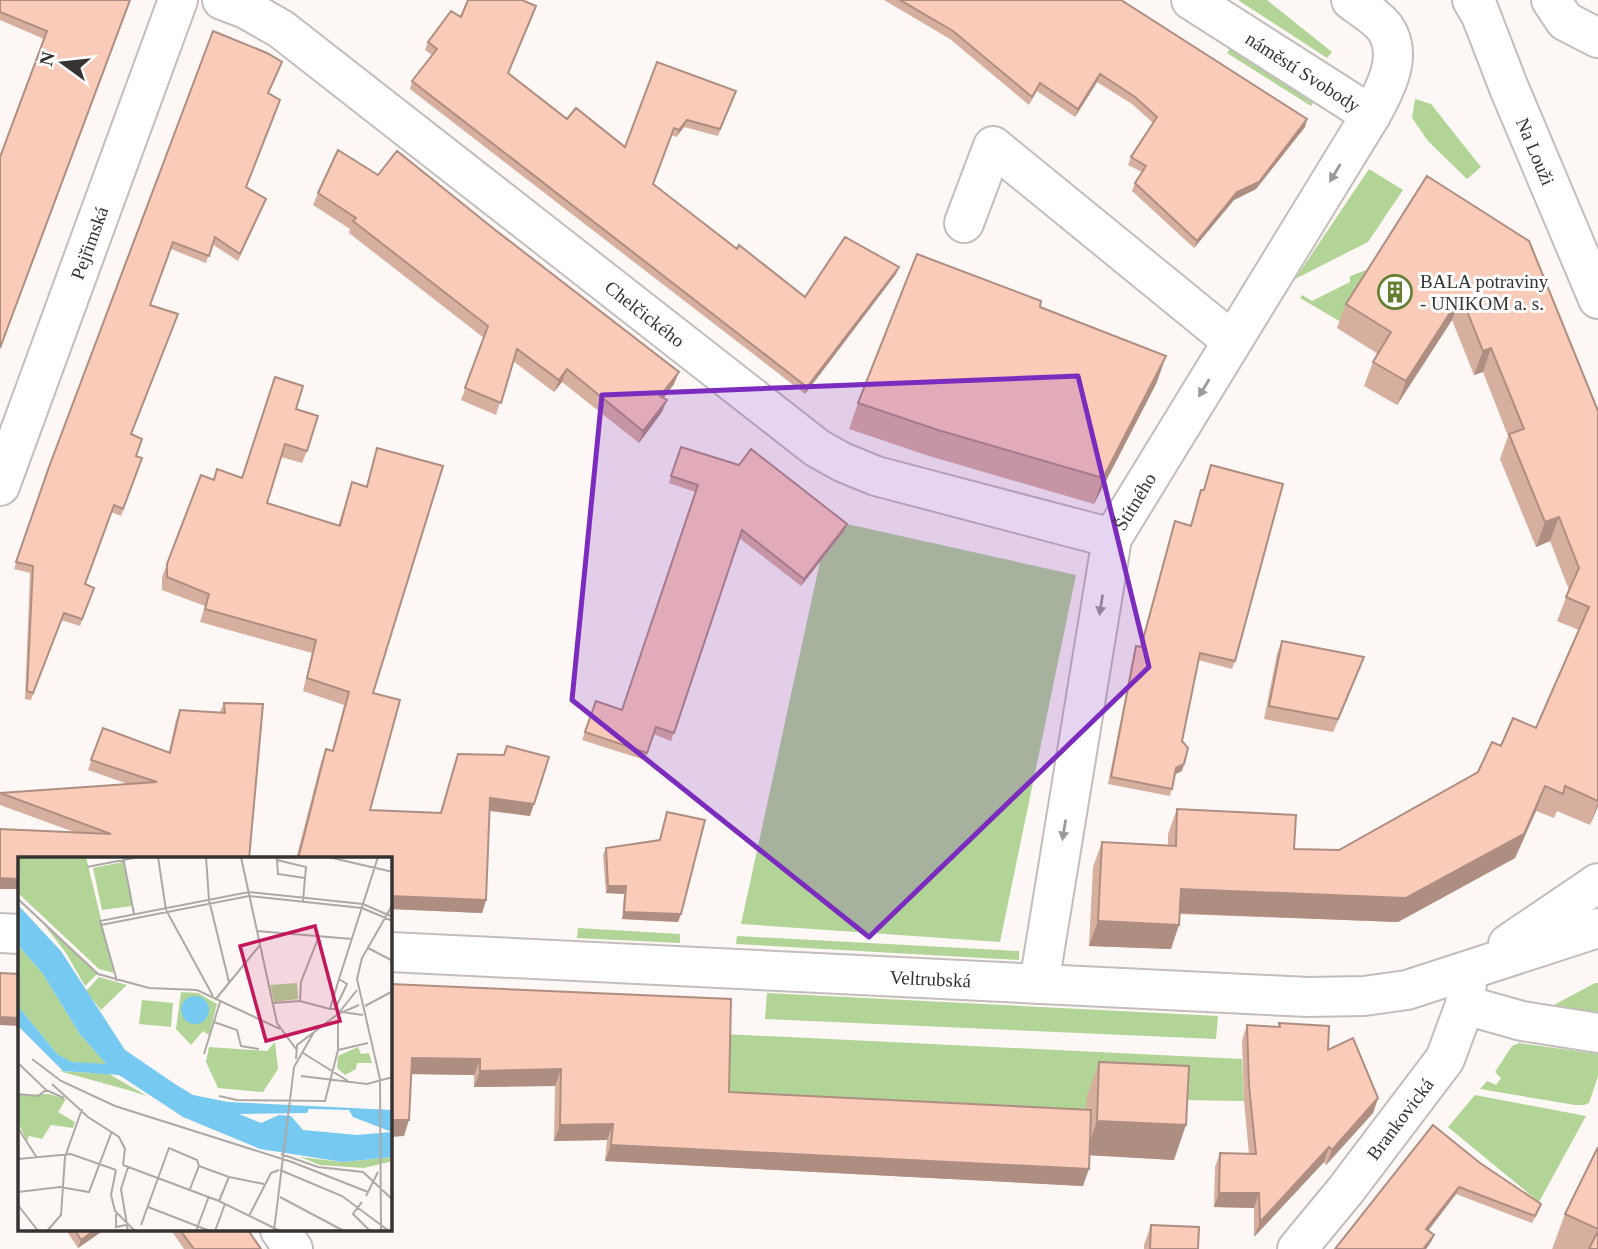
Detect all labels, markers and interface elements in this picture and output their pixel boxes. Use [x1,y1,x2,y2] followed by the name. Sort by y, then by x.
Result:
[1242,27,1365,116] street label: náměstí Svobody
[28,28,98,98] north arrow
[35,49,59,68] text: N
[1512,114,1559,188] street label: Na Louži
[1329,164,1342,183] one-way arrow
[66,203,112,282] street label: Pejřimská
[1420,271,1549,314] place label: BALA potraviny - UNIKOM a. s.
[1376,273,1414,311] building icon: BALA potraviny - UNIKOM a. s.
[601,276,689,351] street label: Chelčického
[1197,379,1210,398] one-way arrow
[1109,469,1160,534] street label: Štítného
[1095,594,1106,616] one-way arrow
[1058,819,1069,841] one-way arrow
[18,857,392,1232] inset map
[889,966,972,991] street label: Veltrubská
[1362,1073,1438,1164] street label: Brankovická

